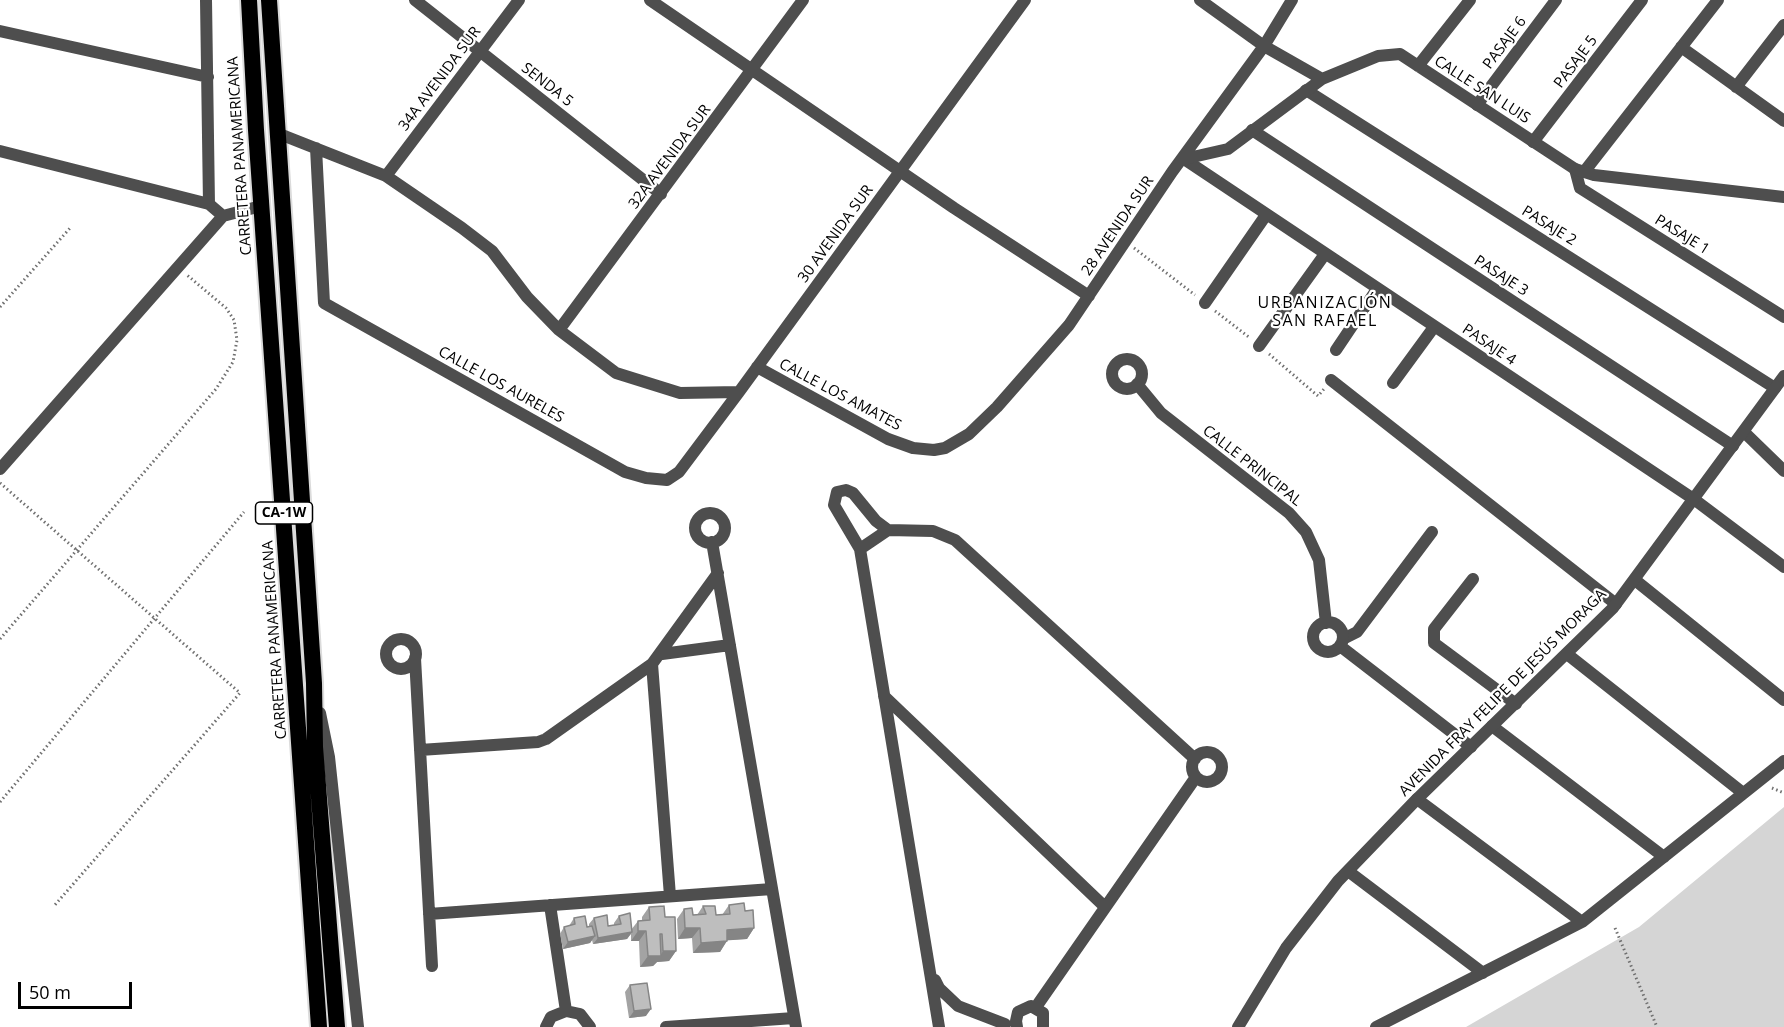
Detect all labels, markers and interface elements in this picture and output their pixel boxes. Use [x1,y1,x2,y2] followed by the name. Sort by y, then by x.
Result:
[1479,13,1531,73] street label: PASAJE 6
[395,23,485,135] street label: 34A AVENIDA SUR
[1550,32,1602,92] street label: PASAJE 5
[1431,52,1533,128] street label: CALLE SAN LUIS
[224,56,256,256] street label: CARRETERA PANAMERICANA
[518,59,576,111] street label: SENDA 5
[625,101,715,213] street label: 32A AVENIDA SUR
[1078,173,1158,279] street label: 28 AVENIDA SUR
[795,182,877,286] street label: 30 AVENIDA SUR
[1518,202,1580,250] street label: PASAJE 2
[1651,211,1713,259] street label: PASAJE 1
[1470,252,1532,300] street label: PASAJE 3
[1258,293,1392,331] district label: URBANIZACIÓN SAN RAFAEL
[1459,320,1519,370] street label: PASAJE 4
[435,343,567,427] street label: CALLE LOS AURELES
[776,355,904,435] street label: CALLE LOS AMATES
[1199,422,1305,510] street label: CALLE PRINCIPAL
[256,502,312,524] road number: CA-1W
[259,540,291,740] street label: CARRETERA PANAMERICANA
[1396,586,1610,800] street label: AVENIDA FRAY FELIPE DE JESÚS MORAGA
[21,970,135,1008] scale bar
[29,980,71,1004] text: 50 m

